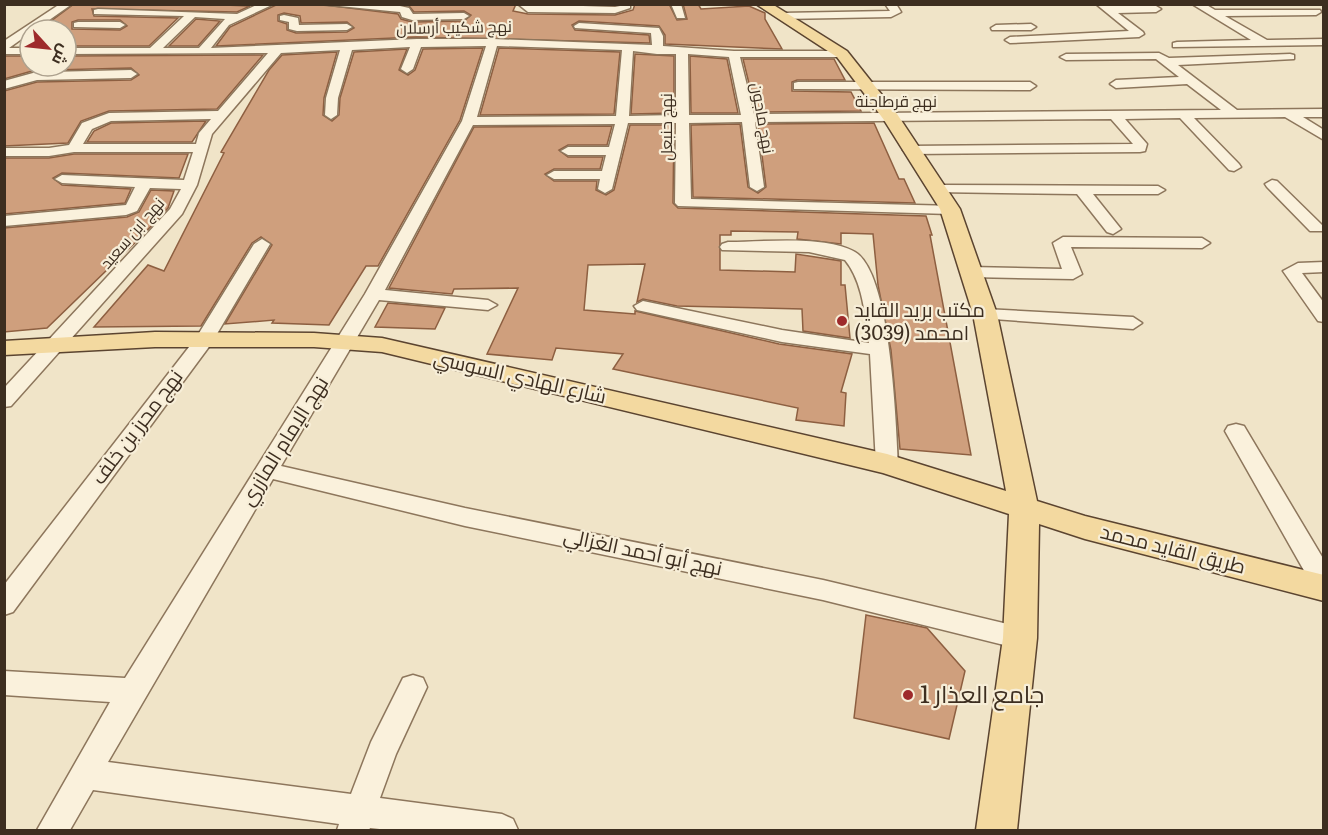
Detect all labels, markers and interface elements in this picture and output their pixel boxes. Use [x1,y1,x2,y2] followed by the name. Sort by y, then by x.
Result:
[396,13,512,40] street label: نهج شكيب أرسلان
[18,18,78,78] north arrow
[47,41,78,70] text: ش
[745,80,782,155] street label: نهج ماجون
[855,88,937,113] street label: نهج قرطاجنة
[653,93,678,161] street label: نهج حنبعل
[93,191,170,274] street label: نهج ابن سعيد
[854,293,985,346] place label: مكتب بريد القايد امحمد (3039)
[835,314,849,328] marker: مكتب بريد القايد امحمد (3039)
[431,341,610,412] street label: شارع الهادي السوسي
[82,362,189,490] street label: نهج محرز بن خلف
[231,370,337,512] street label: نهج الإمام المازري
[1098,515,1249,580] street label: طريق القايد محمد
[561,519,725,584] street label: نهج أبو أحمد الغزالي
[920,675,1044,711] place label: جامع العذار 1
[901,688,915,702] marker: جامع العذار 1

